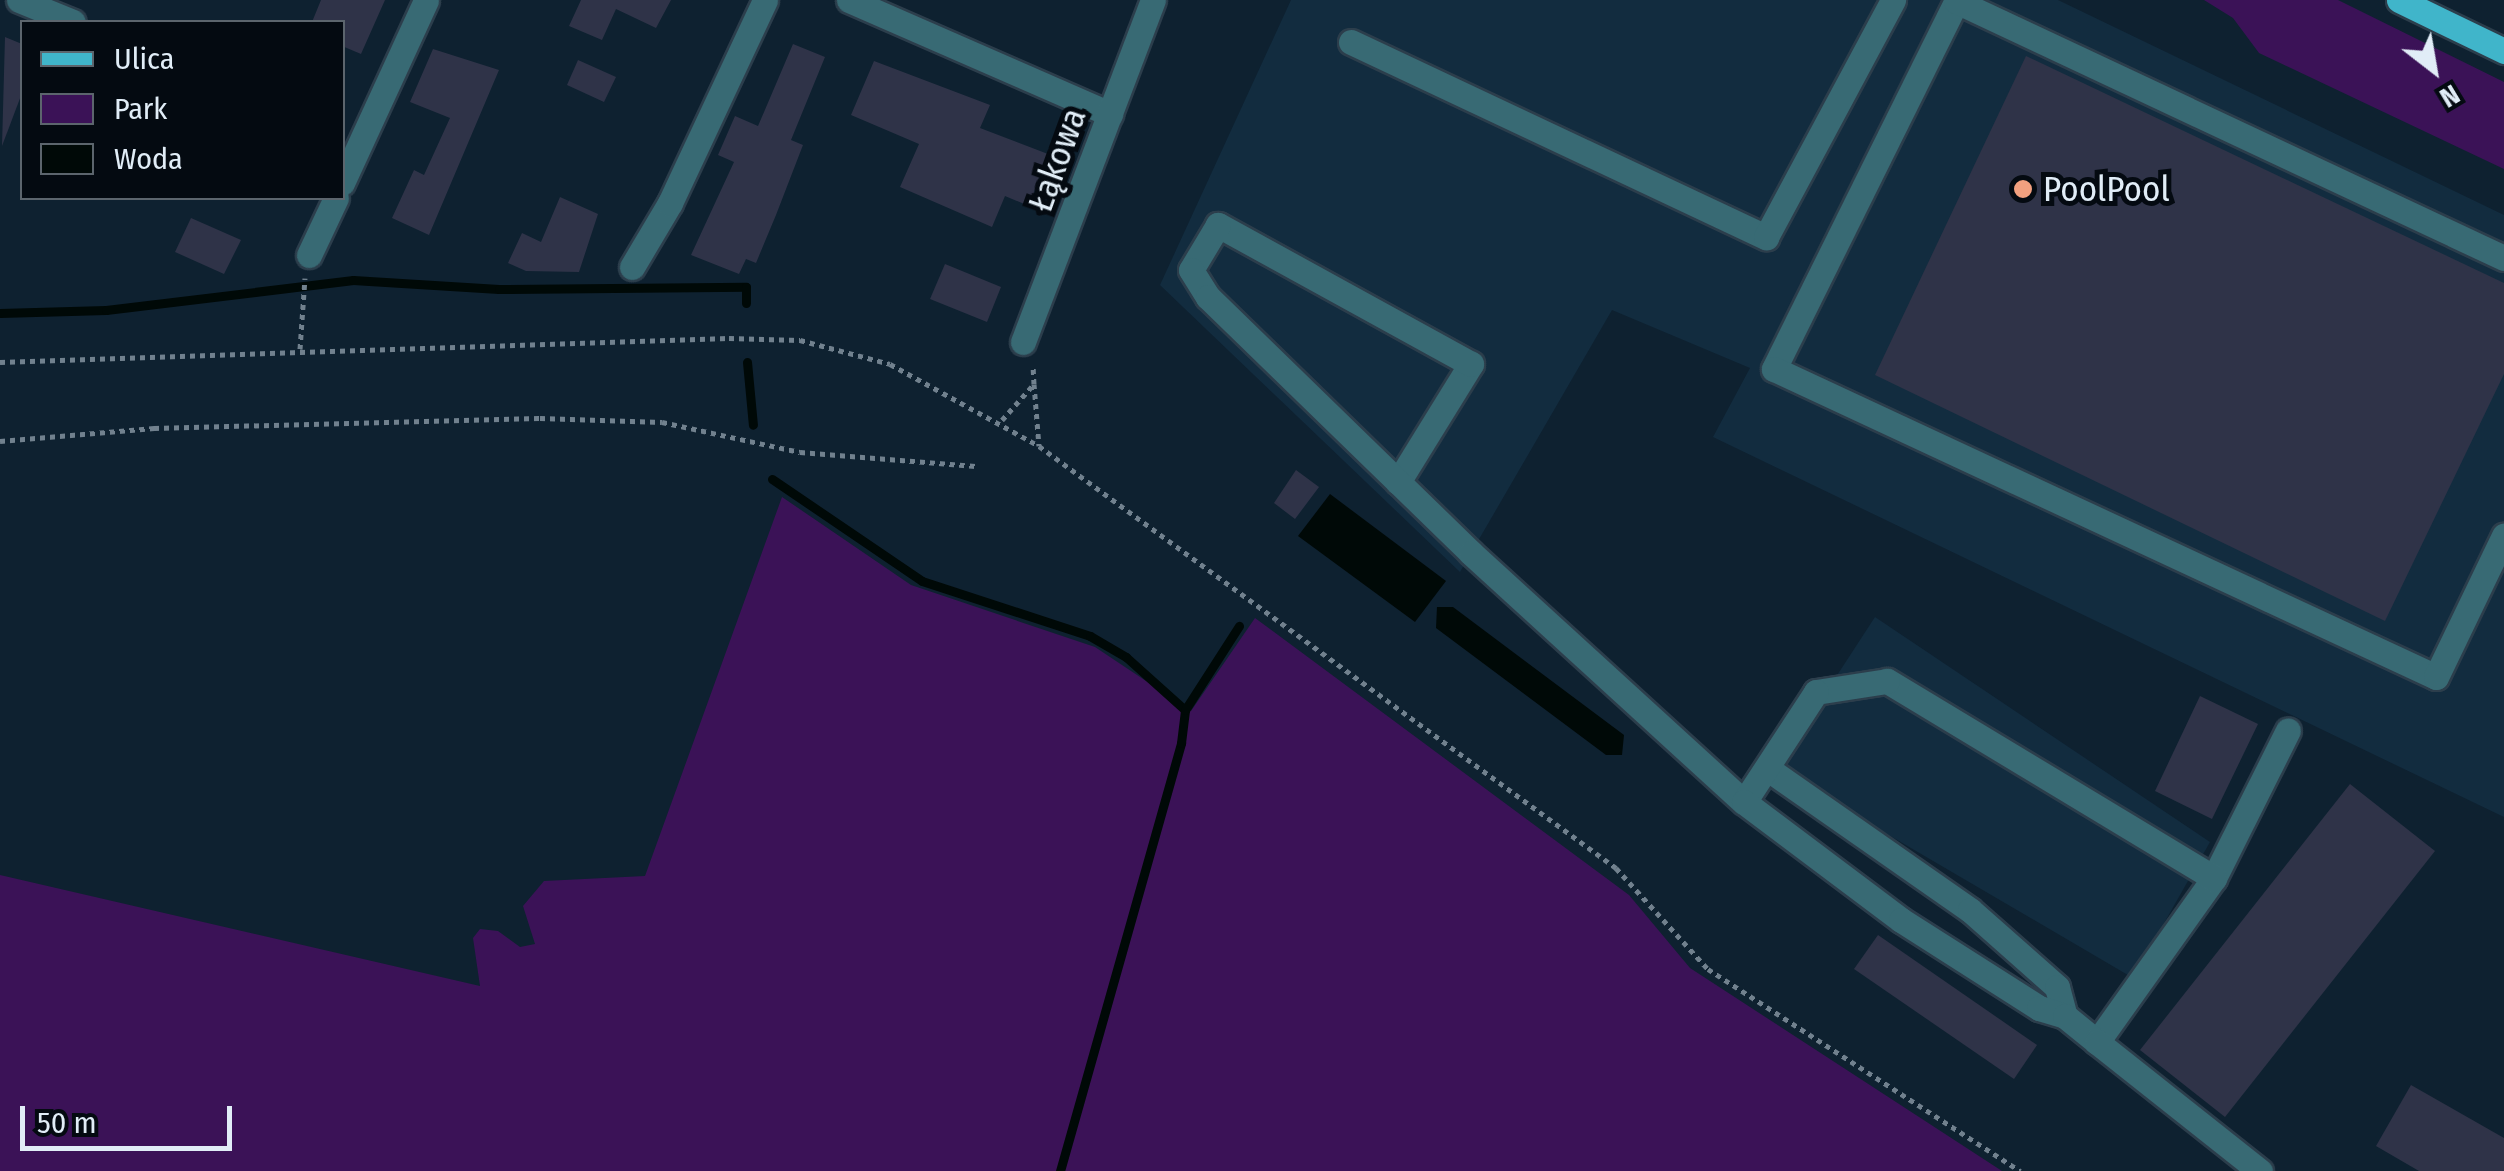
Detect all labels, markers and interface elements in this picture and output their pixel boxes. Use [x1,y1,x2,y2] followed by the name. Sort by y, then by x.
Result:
[20,20,345,200] legend
[2384,20,2484,120] north arrow
[114,41,174,77] text: Ulica
[2434,78,2465,115] text: N
[114,91,167,127] text: Park
[1019,102,1095,218] street label: Łąkowa
[114,141,183,177] text: Woda
[2043,168,2170,210] place label: PoolPool
[2012,178,2034,200] marker: PoolPool
[25,1086,238,1148] scale bar
[37,1105,97,1141] text: 50 m

